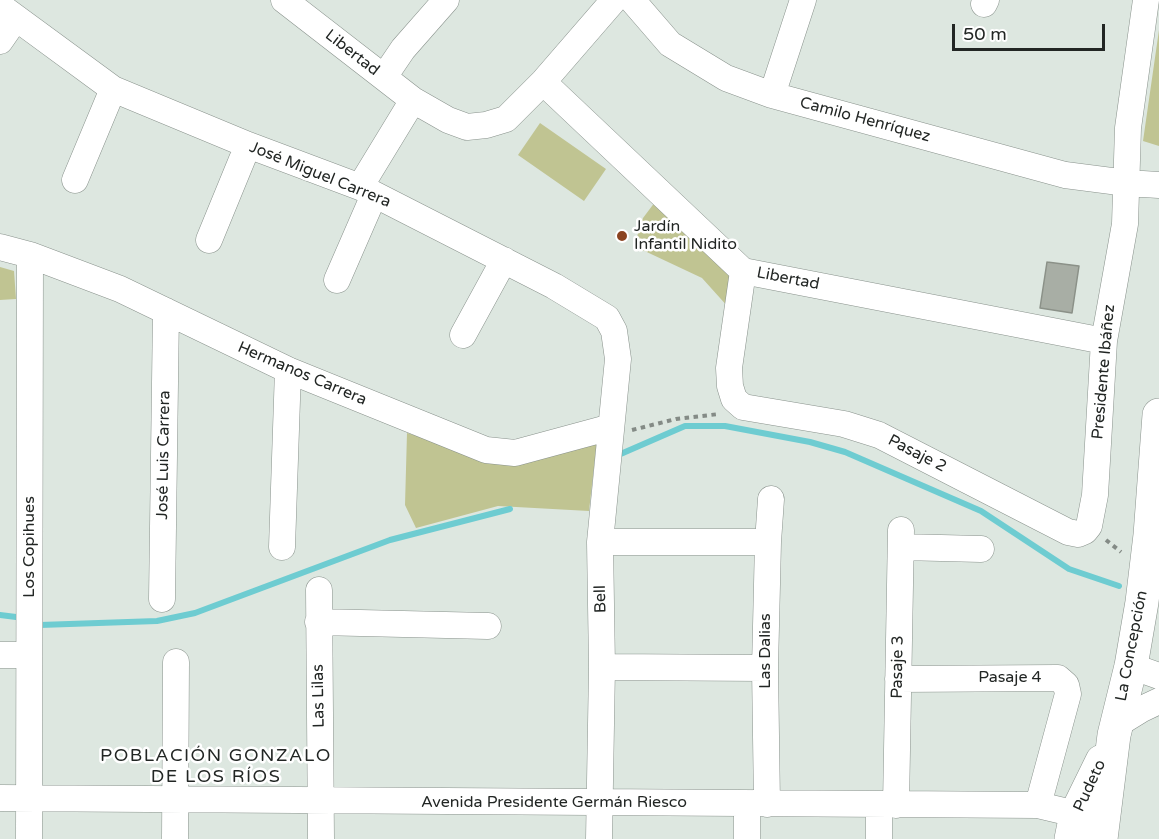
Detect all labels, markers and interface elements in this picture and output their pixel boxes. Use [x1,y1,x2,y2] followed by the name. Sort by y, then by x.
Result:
[955,12,1108,50] scale bar
[963,23,1007,45] text: 50 m
[321,26,383,80] street label: Libertad
[798,93,932,147] street label: Camilo Henríquez
[247,138,393,212] street label: José Miguel Carrera
[634,217,737,255] place label: Jardín Infantil Nidito
[615,229,629,243] marker: Jardín Infantil Nidito
[755,264,821,294] street label: Libertad
[1089,304,1119,440] street label: Presidente Ibáñez
[235,338,369,410] street label: Hermanos Carrera
[153,390,175,520] street label: José Luis Carrera
[884,431,950,477] street label: Pasaje 2
[20,496,40,598] street label: Los Copihues
[591,585,611,613] street label: Bell
[1112,589,1152,703] street label: La Concepción
[756,613,776,689] street label: Las Dalias
[888,635,908,699] street label: Pasaje 3
[309,664,329,728] street label: Las Lilas
[978,668,1042,688] street label: Pasaje 4
[100,745,332,788] district label: POBLACIÓN GONZALO DE LOS RÍOS
[1070,757,1110,815] street label: Pudeto
[421,793,687,813] street label: Avenida Presidente Germán Riesco

